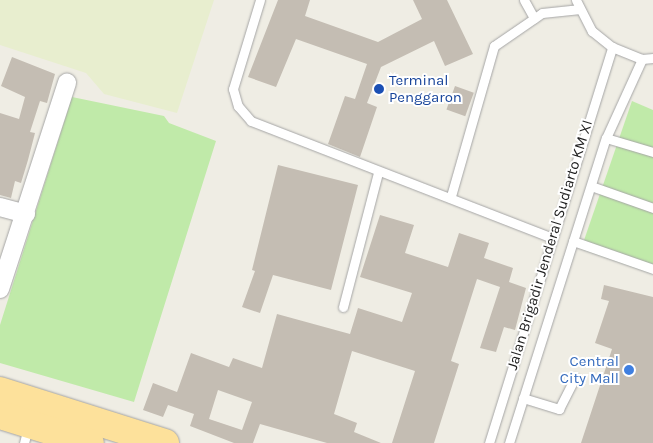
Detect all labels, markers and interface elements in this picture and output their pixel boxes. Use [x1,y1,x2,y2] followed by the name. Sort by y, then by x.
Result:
[389,71,462,106] place label: Terminal Penggaron
[373,83,385,95] marker: Terminal Penggaron
[503,118,597,372] street label: Jalan Brigadir Jenderal Sudiarto KM XI
[560,352,619,387] place label: Central City Mall
[623,364,635,376] marker: Central City Mall

